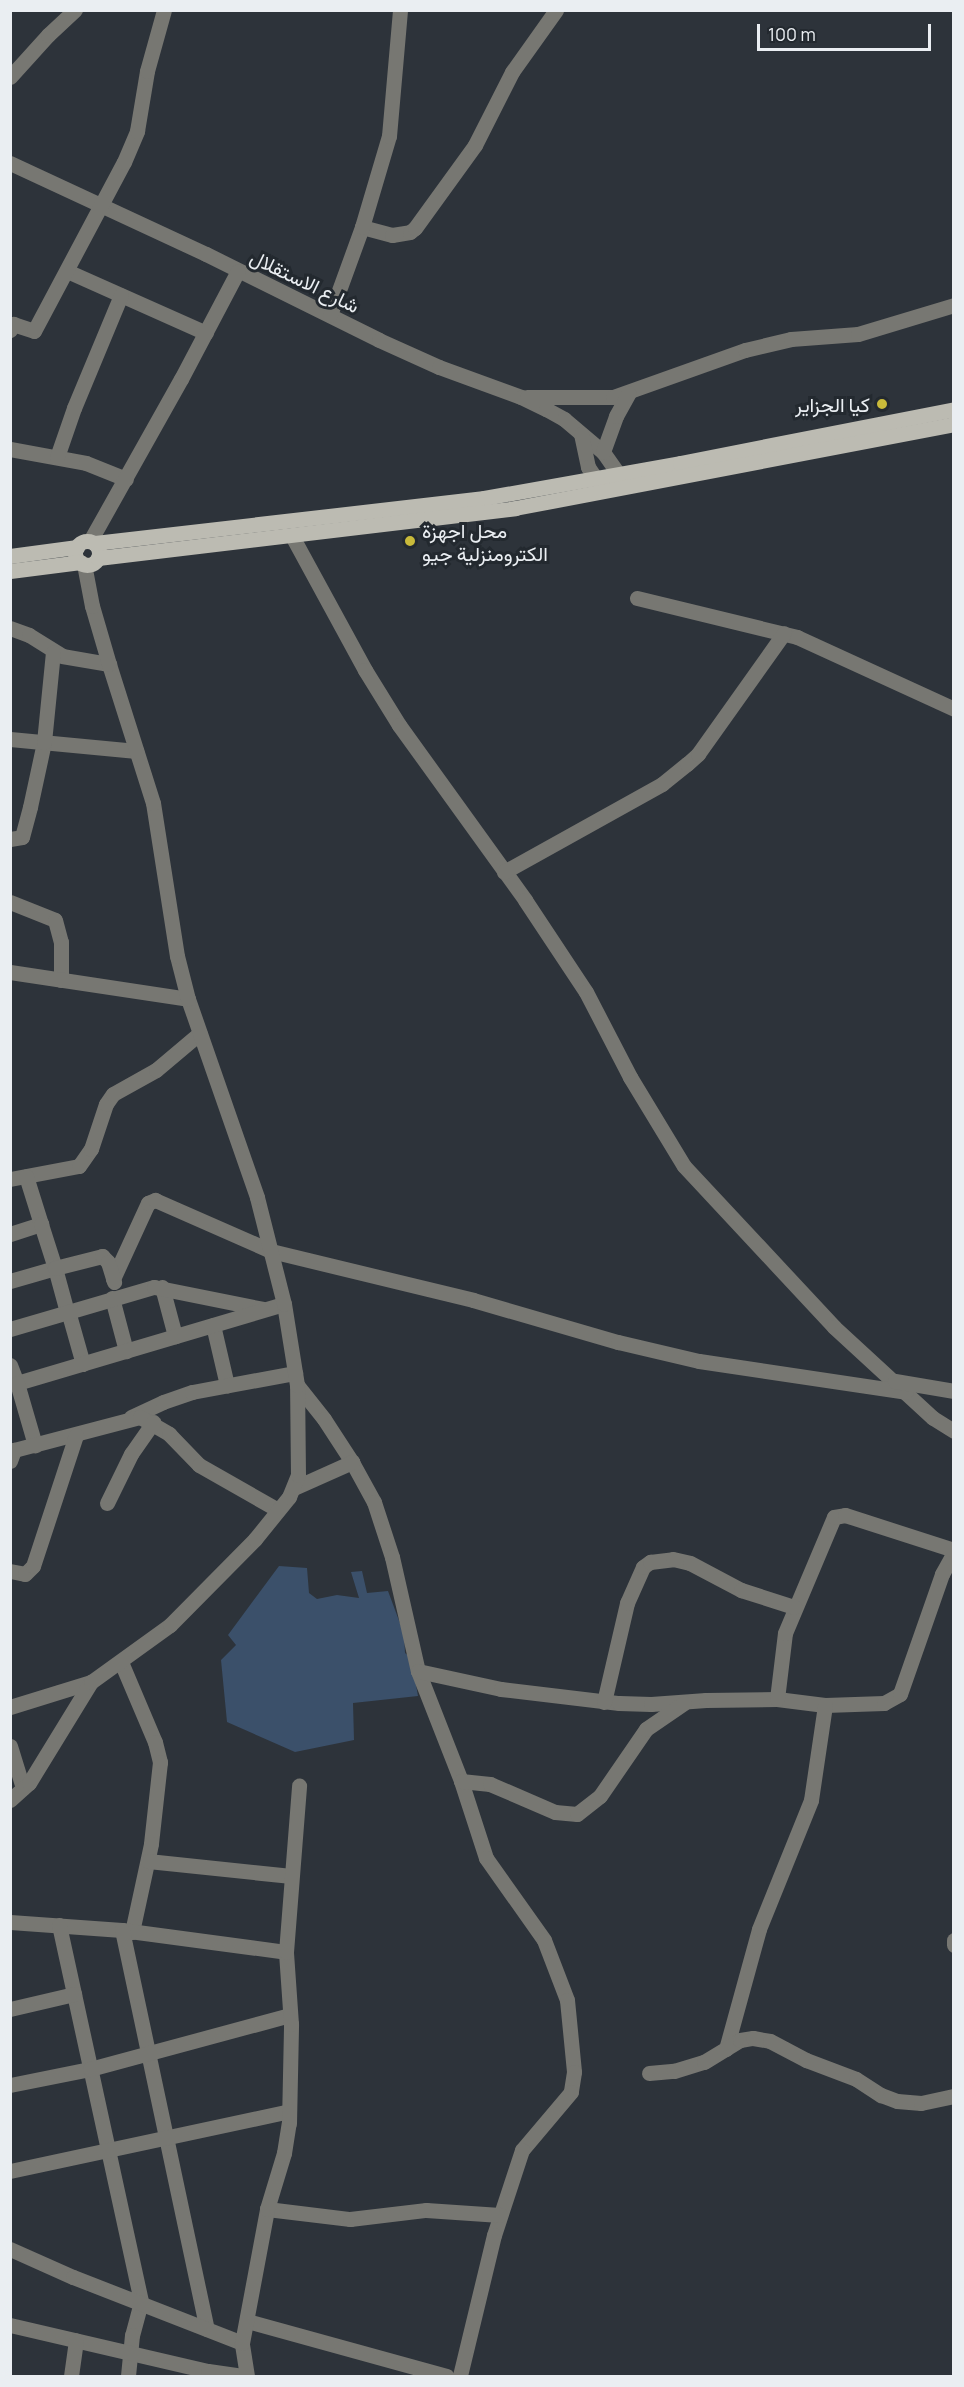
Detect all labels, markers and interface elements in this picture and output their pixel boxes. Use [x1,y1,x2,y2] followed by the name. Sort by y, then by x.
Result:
[760,12,934,50] scale bar
[768,22,816,46] text: 100 m
[247,244,363,318] street label: شارع الاستقلال
[795,392,870,416] place label: كيا الجزاير
[875,397,889,411] marker: كيا الجزاير
[422,518,548,565] place label: محل اجهزة الكترومنزلية جيو
[403,534,417,548] marker: محل اجهزة الكترومنزلية جيو

